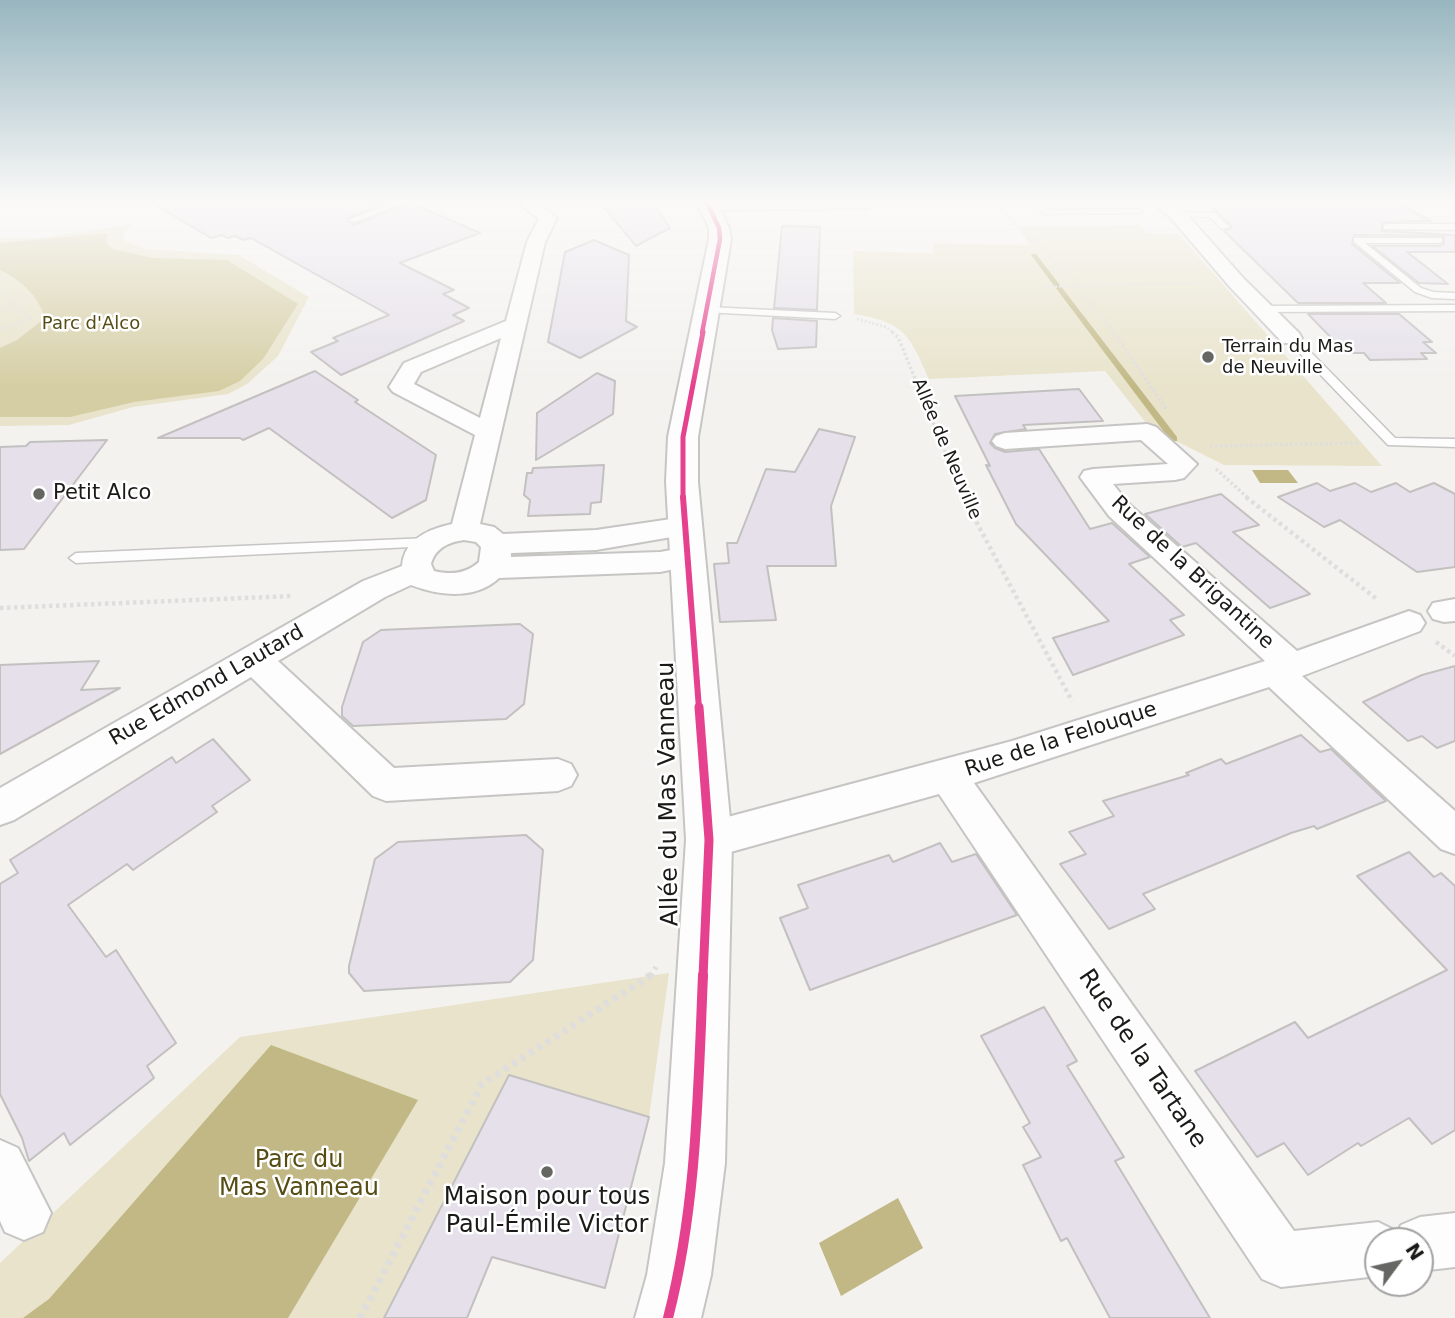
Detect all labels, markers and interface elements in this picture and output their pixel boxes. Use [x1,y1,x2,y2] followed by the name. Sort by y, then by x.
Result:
[42,313,140,335] park label: Parc d'Alco
[1222,336,1353,378] place label: Terrain du Mas de Neuville
[1200,349,1216,365] marker: Terrain du Mas de Neuville
[907,375,985,523] street label: Allée de Neuville
[53,481,151,507] place label: Petit Alco
[31,486,47,502] marker: Petit Alco
[1105,491,1279,655] street label: Rue de la Brigantine
[105,620,309,752] street label: Rue Edmond Lautard
[652,661,686,927] street label: Allée du Mas Vanneau
[962,697,1160,783] street label: Rue de la Felouque
[1072,964,1212,1154] street label: Rue de la Tartane
[219,1147,379,1203] park label: Parc du Mas Vanneau
[539,1164,555,1180] marker: Maison pour tous Paul-Émile Victor
[444,1184,650,1240] place label: Maison pour tous Paul-Émile Victor
[1364,1227,1434,1297] north arrow
[1401,1239,1428,1264] text: N

